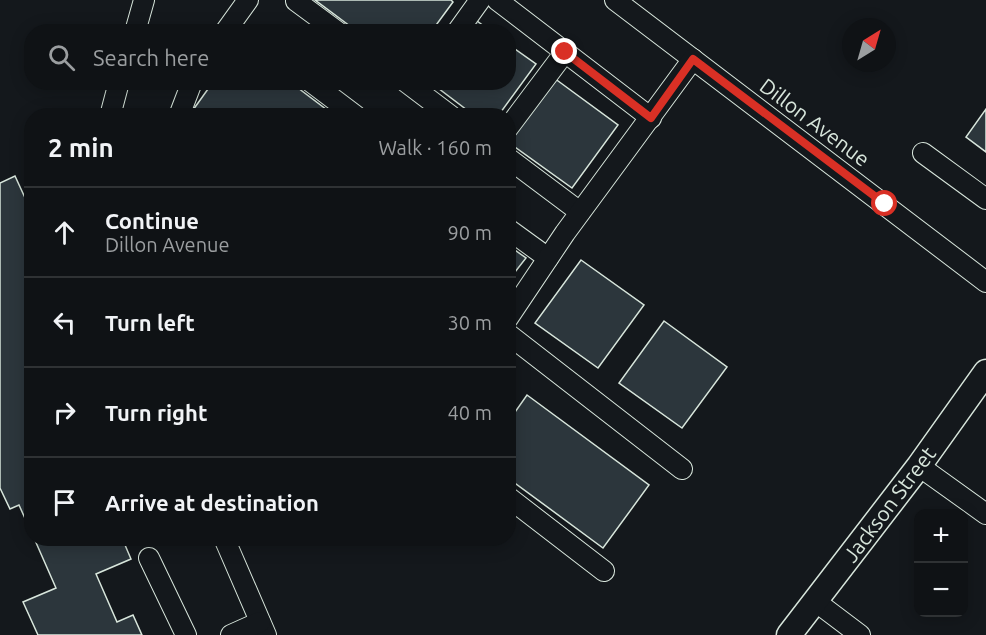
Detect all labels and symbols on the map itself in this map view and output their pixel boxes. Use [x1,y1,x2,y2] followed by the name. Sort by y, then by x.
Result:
[842,18,896,72] north arrow
[551,38,577,64] route end
[756,73,874,171] street label: Dillon Avenue
[871,190,897,216] route start
[838,442,940,566] street label: Jackson Street

